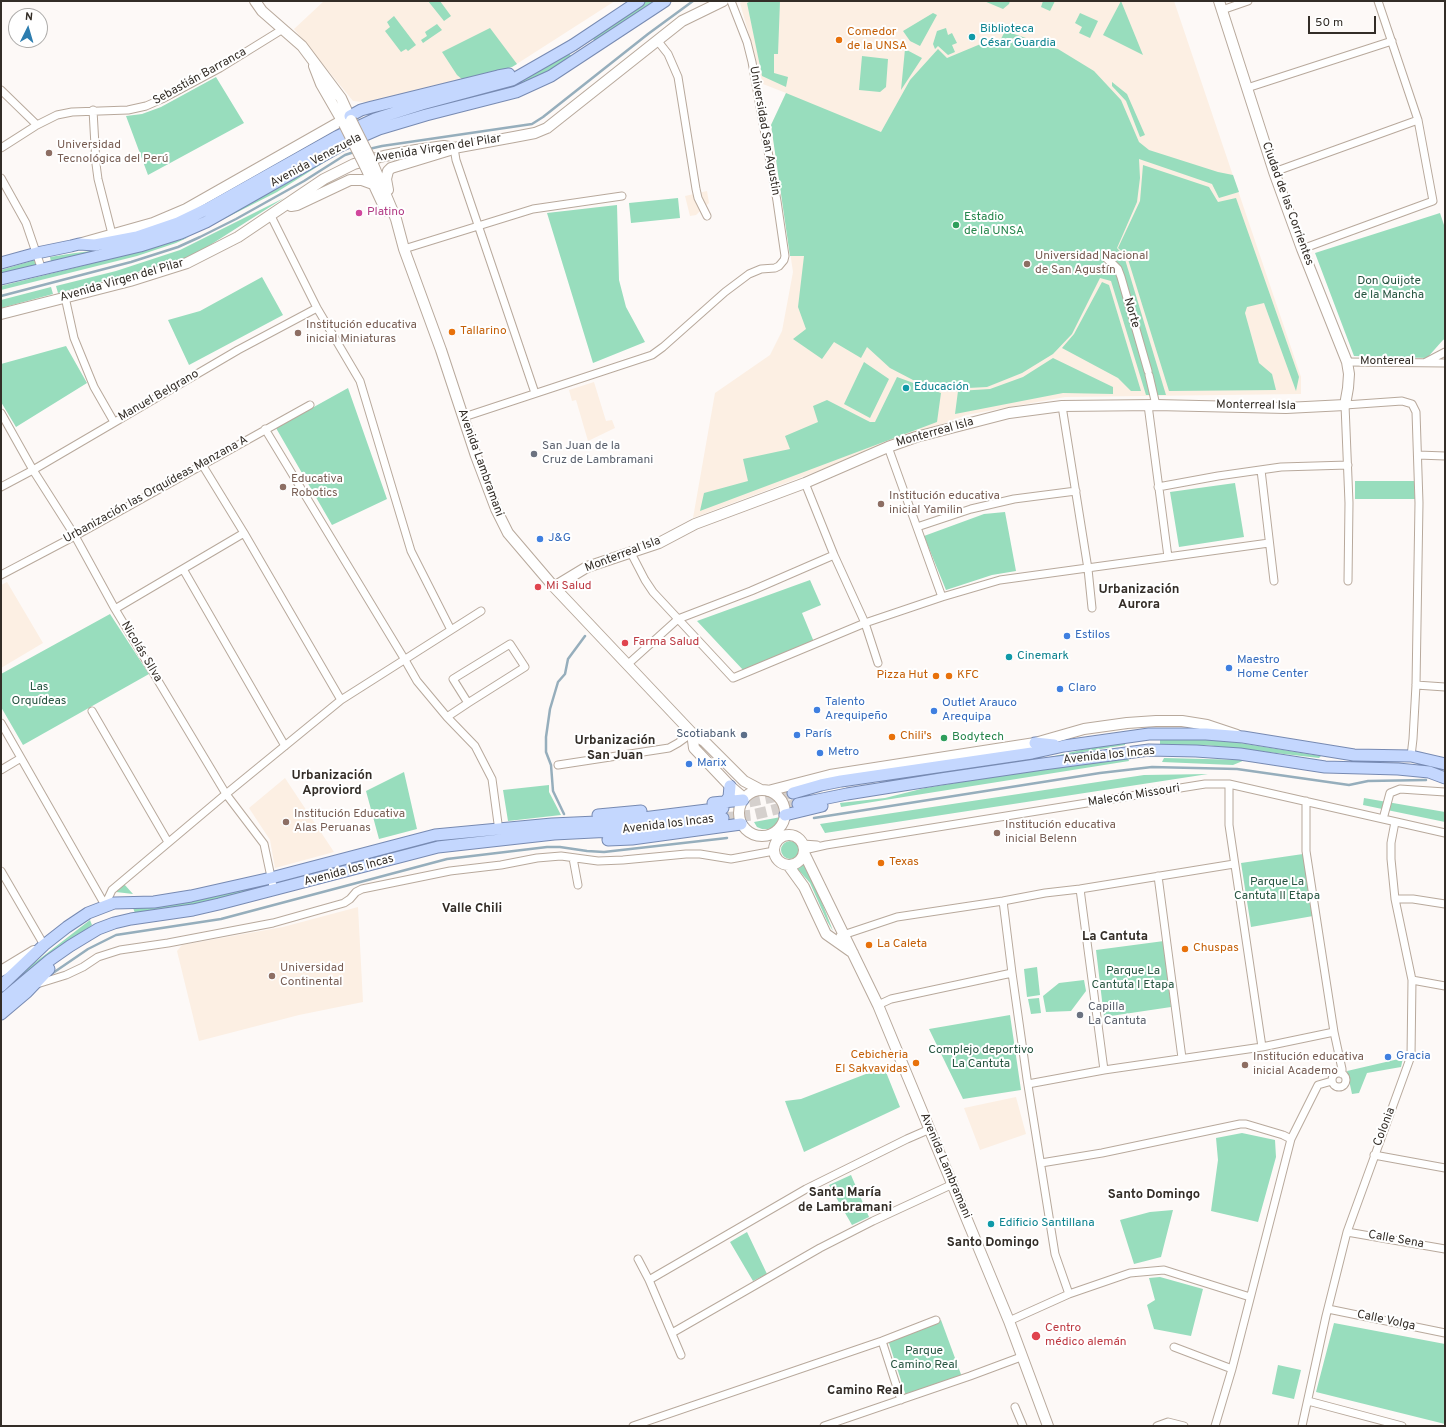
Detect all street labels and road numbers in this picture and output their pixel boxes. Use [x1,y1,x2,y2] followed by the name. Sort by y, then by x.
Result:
[151,45,249,109] street label: Sebastián Barranca
[746,65,782,197] street label: Universidad San Agustin
[268,131,364,191] street label: Avenida Venezuela
[374,132,502,166] street label: Avenida Virgen del Pilar
[1258,140,1316,268] street label: Ciudad de las Corrientes
[58,256,186,306] street label: Avenida Virgen del Pilar
[1120,296,1142,330] street label: Norte
[1360,355,1414,369] street label: Montereal
[116,367,202,425] street label: Manuel Belgrano
[1216,398,1296,414] street label: Monterreal Isla
[454,407,506,519] street label: Avenida Lambramani
[895,415,975,451] street label: Monterreal Isla
[61,433,251,547] street label: Urbanización las Orquídeas Manzana A
[583,534,663,576] street label: Monterreal Isla
[117,619,165,685] street label: Nicolás SIlva
[1062,744,1156,768] street label: Avenida los Incas
[1087,782,1181,810] street label: Malecón Missouri
[621,812,715,838] street label: Avenida los Incas
[303,852,395,890] street label: Avenida los Incas
[1371,1106,1399,1148] street label: Colonia
[916,1111,974,1221] street label: Avenida Lambramani
[1367,1228,1425,1252] street label: Calle Sena
[1355,1308,1417,1334] street label: Calle Volga

